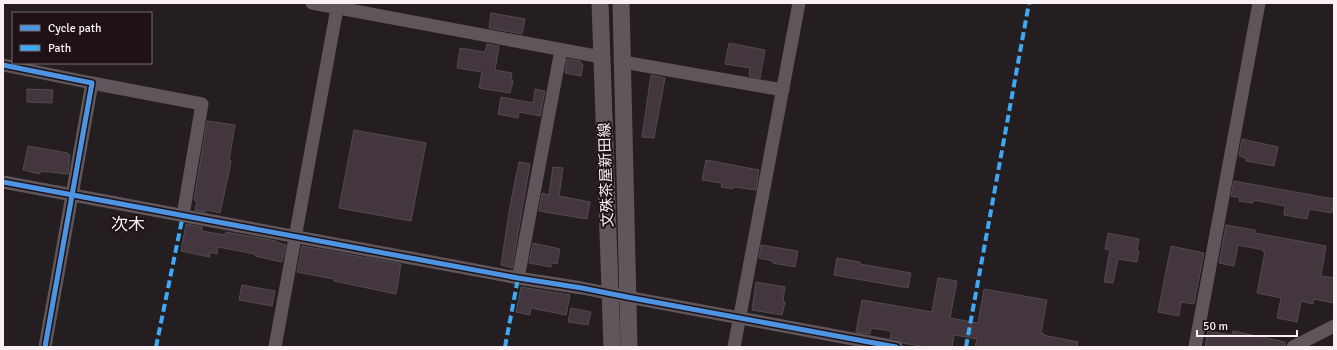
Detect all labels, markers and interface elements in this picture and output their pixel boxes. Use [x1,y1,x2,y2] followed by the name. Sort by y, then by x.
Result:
[12,12,152,64] legend
[48,21,101,36] text: Cycle path
[48,41,71,56] text: Path
[595,122,617,228] street label: 文殊茶屋新田線
[111,214,145,235] district label: 次木
[1197,312,1297,338] scale bar
[1203,319,1228,334] text: 50 m

